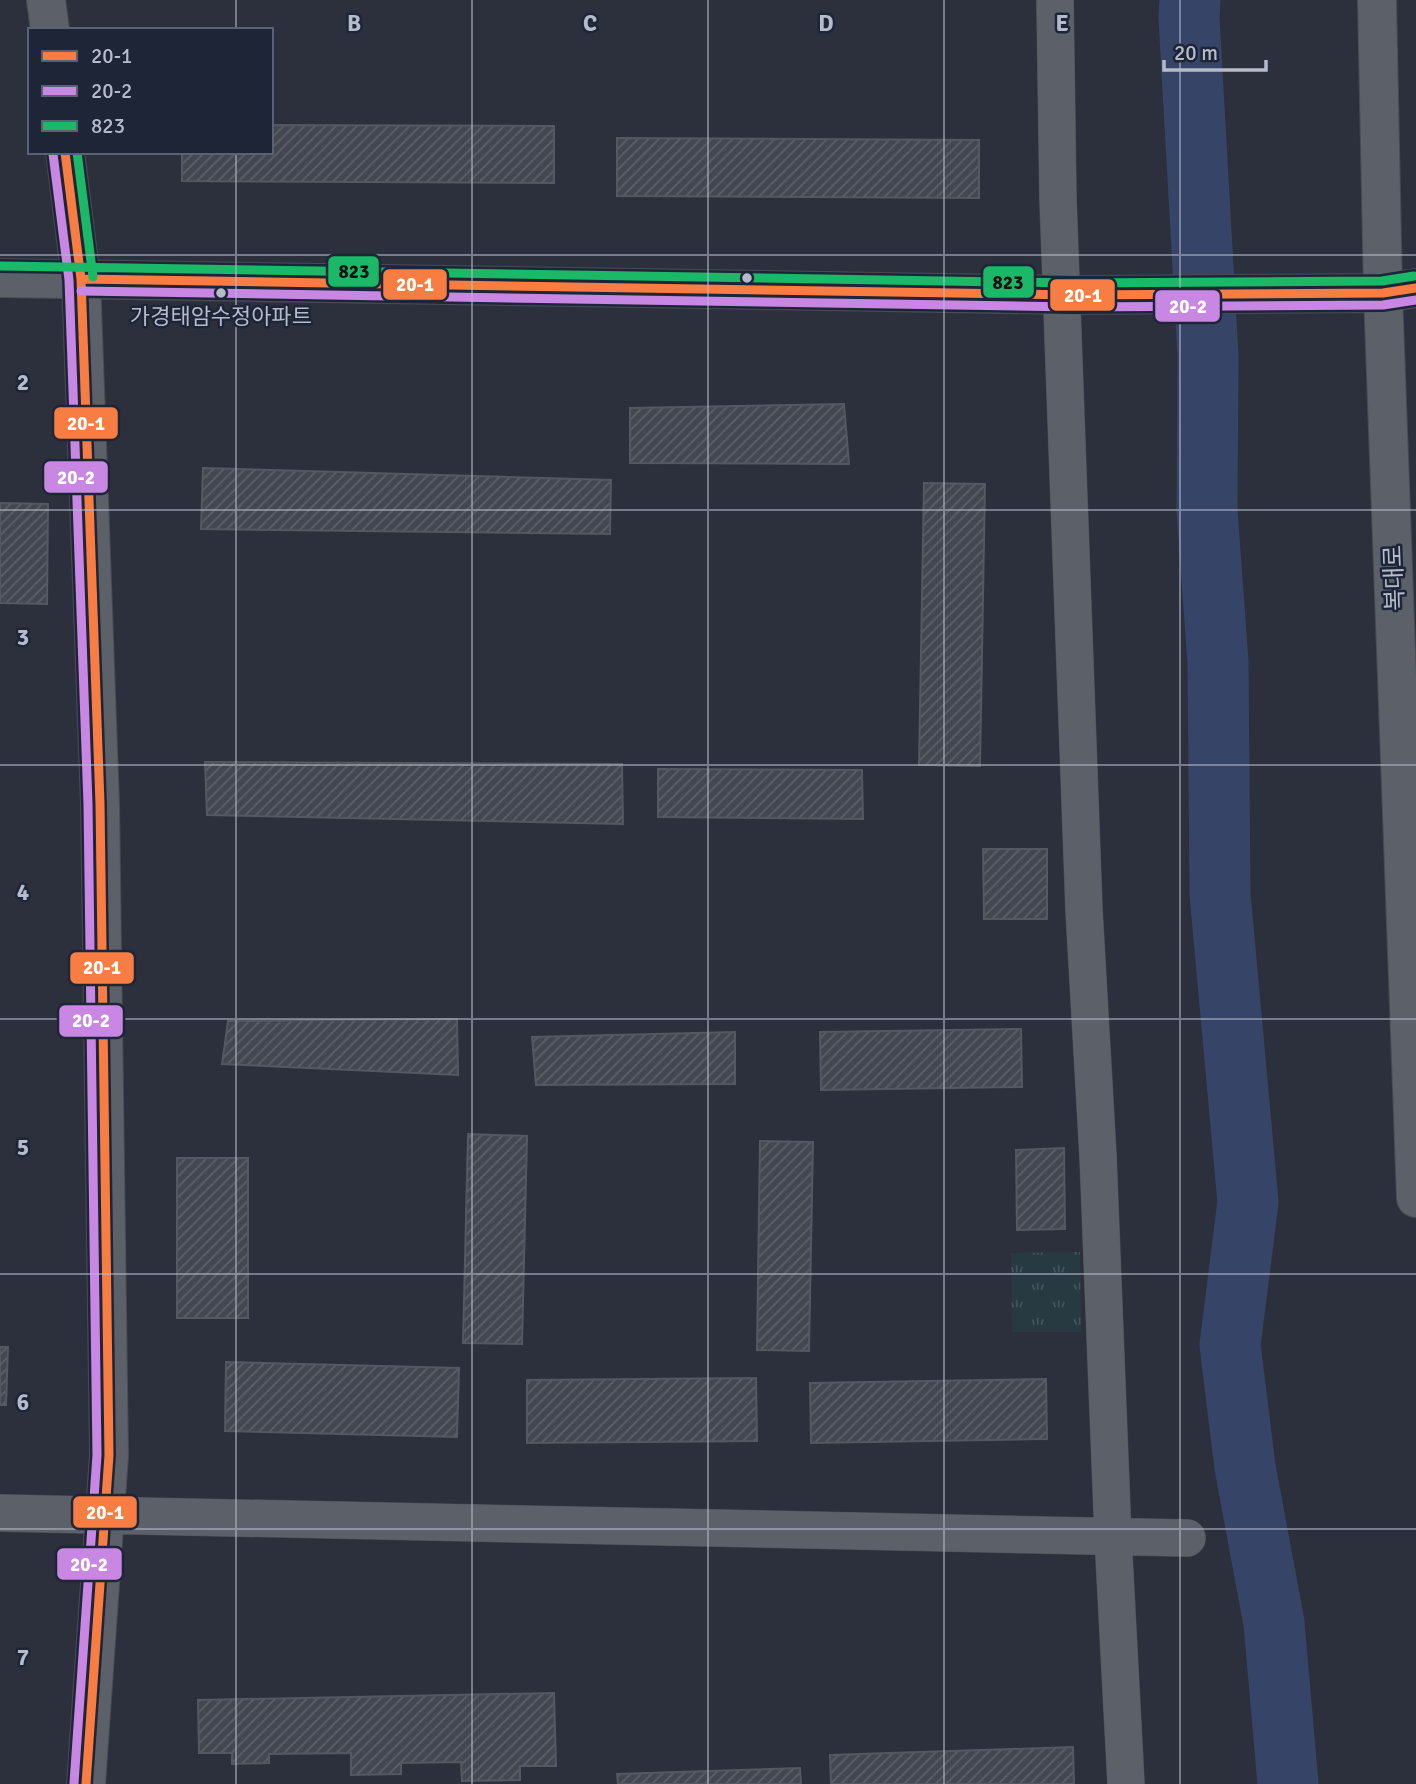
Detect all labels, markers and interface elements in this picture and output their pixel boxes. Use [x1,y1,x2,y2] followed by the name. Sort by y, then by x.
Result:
[347,9,361,38] text: B
[583,9,597,38] text: C
[818,9,834,38] text: D
[1055,9,1069,38] text: E
[28,28,273,154] legend
[1164,28,1266,72] scale bar
[1174,40,1218,66] text: 20 m
[91,43,132,69] text: 20-1
[91,78,132,104] text: 20-2
[91,113,125,139] text: 823
[327,255,380,288] line badge: 823
[339,260,369,284] text: 823
[982,265,1035,299] line badge: 823
[382,268,448,301] line badge: 20-1
[740,271,754,285] unlabelled marker
[993,271,1023,295] text: 823
[396,273,434,297] text: 20-1
[1049,278,1116,312] line badge: 20-1
[1064,284,1102,308] text: 20-1
[214,286,228,300] marker: 가경태암수정아파트
[1154,289,1221,323] line badge: 20-2
[1169,295,1207,319] text: 20-2
[130,303,312,330] place label: 가경태암수정아파트
[17,368,29,397] text: 2
[53,406,119,440] line badge: 20-1
[67,412,105,436] text: 20-1
[43,460,109,494] line badge: 20-2
[57,466,95,490] text: 20-2
[1378,544,1410,612] street label: 복대로
[17,623,29,652] text: 3
[17,878,29,907] text: 4
[69,951,135,985] line badge: 20-1
[83,956,121,980] text: 20-1
[58,1004,124,1038] line badge: 20-2
[72,1009,110,1033] text: 20-2
[17,1133,29,1162] text: 5
[17,1388,29,1417] text: 6
[72,1495,138,1529] line badge: 20-1
[86,1501,124,1525] text: 20-1
[56,1547,123,1581] line badge: 20-2
[70,1553,108,1577] text: 20-2
[17,1643,29,1672] text: 7

